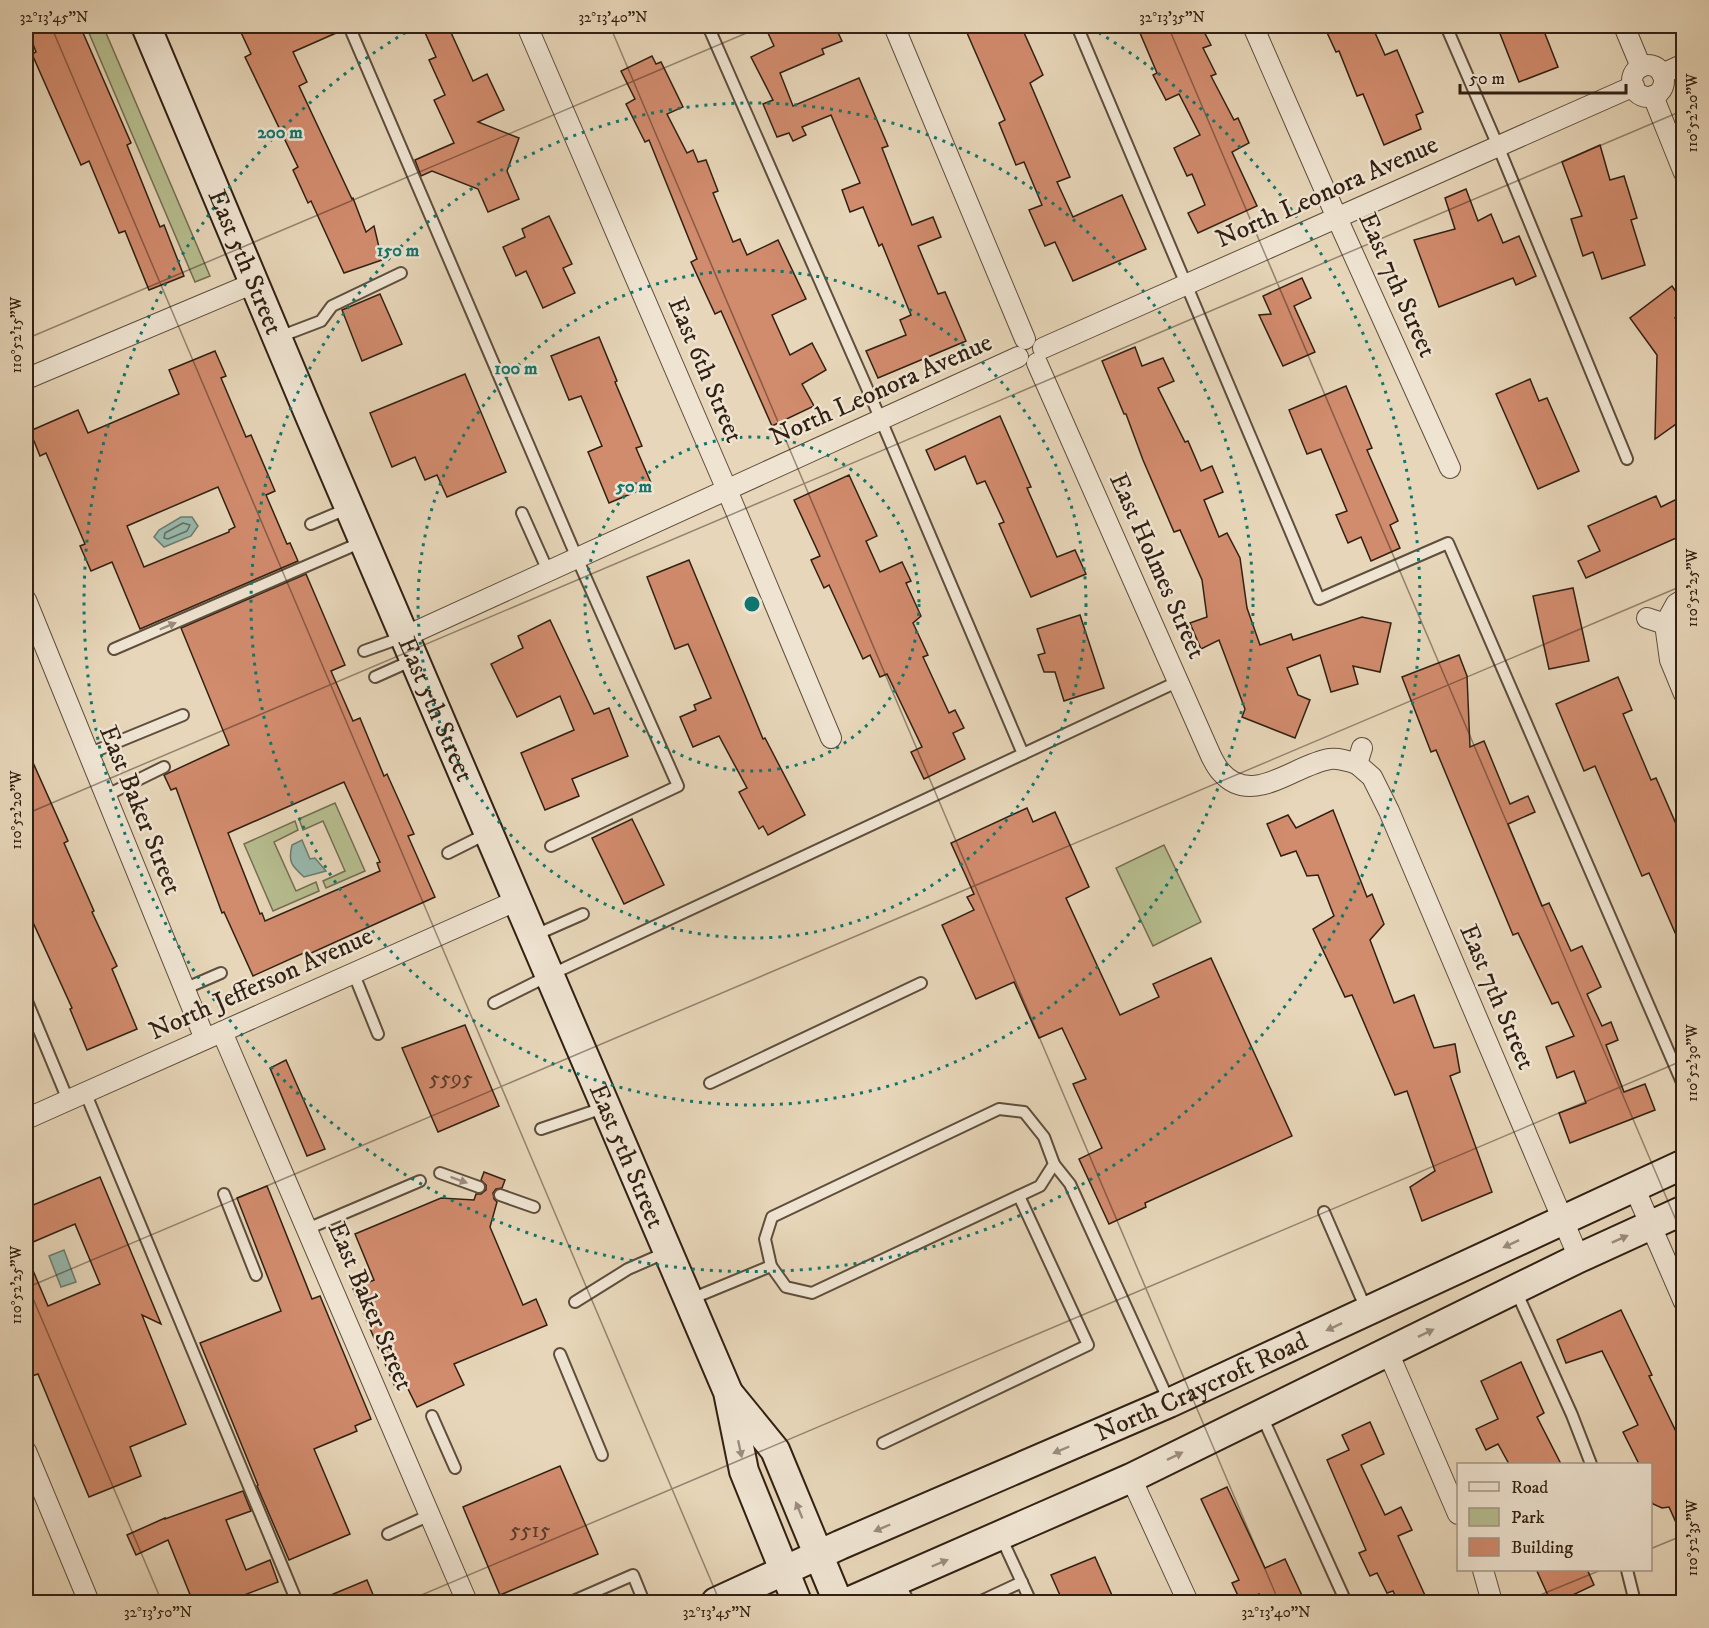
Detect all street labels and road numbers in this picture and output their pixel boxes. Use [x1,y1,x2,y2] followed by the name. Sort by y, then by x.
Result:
[1211,128,1443,256] street label: North Leonora Avenue
[200,185,290,339] street label: East 5th Street
[1350,208,1444,362] street label: East 7th Street
[660,292,750,448] street label: East 6th Street
[765,326,997,454] street label: North Leonora Avenue
[1101,468,1213,664] street label: East Holmes Street
[390,632,481,786] street label: East 5th Street
[91,721,189,899] street label: East Baker Street
[1452,919,1542,1075] street label: East 7th Street
[144,920,378,1048] street label: North Jefferson Avenue
[581,1079,672,1233] street label: East 5th Street
[320,1217,420,1395] street label: East Baker Street
[1090,1324,1313,1449] street label: North Craycroft Road

